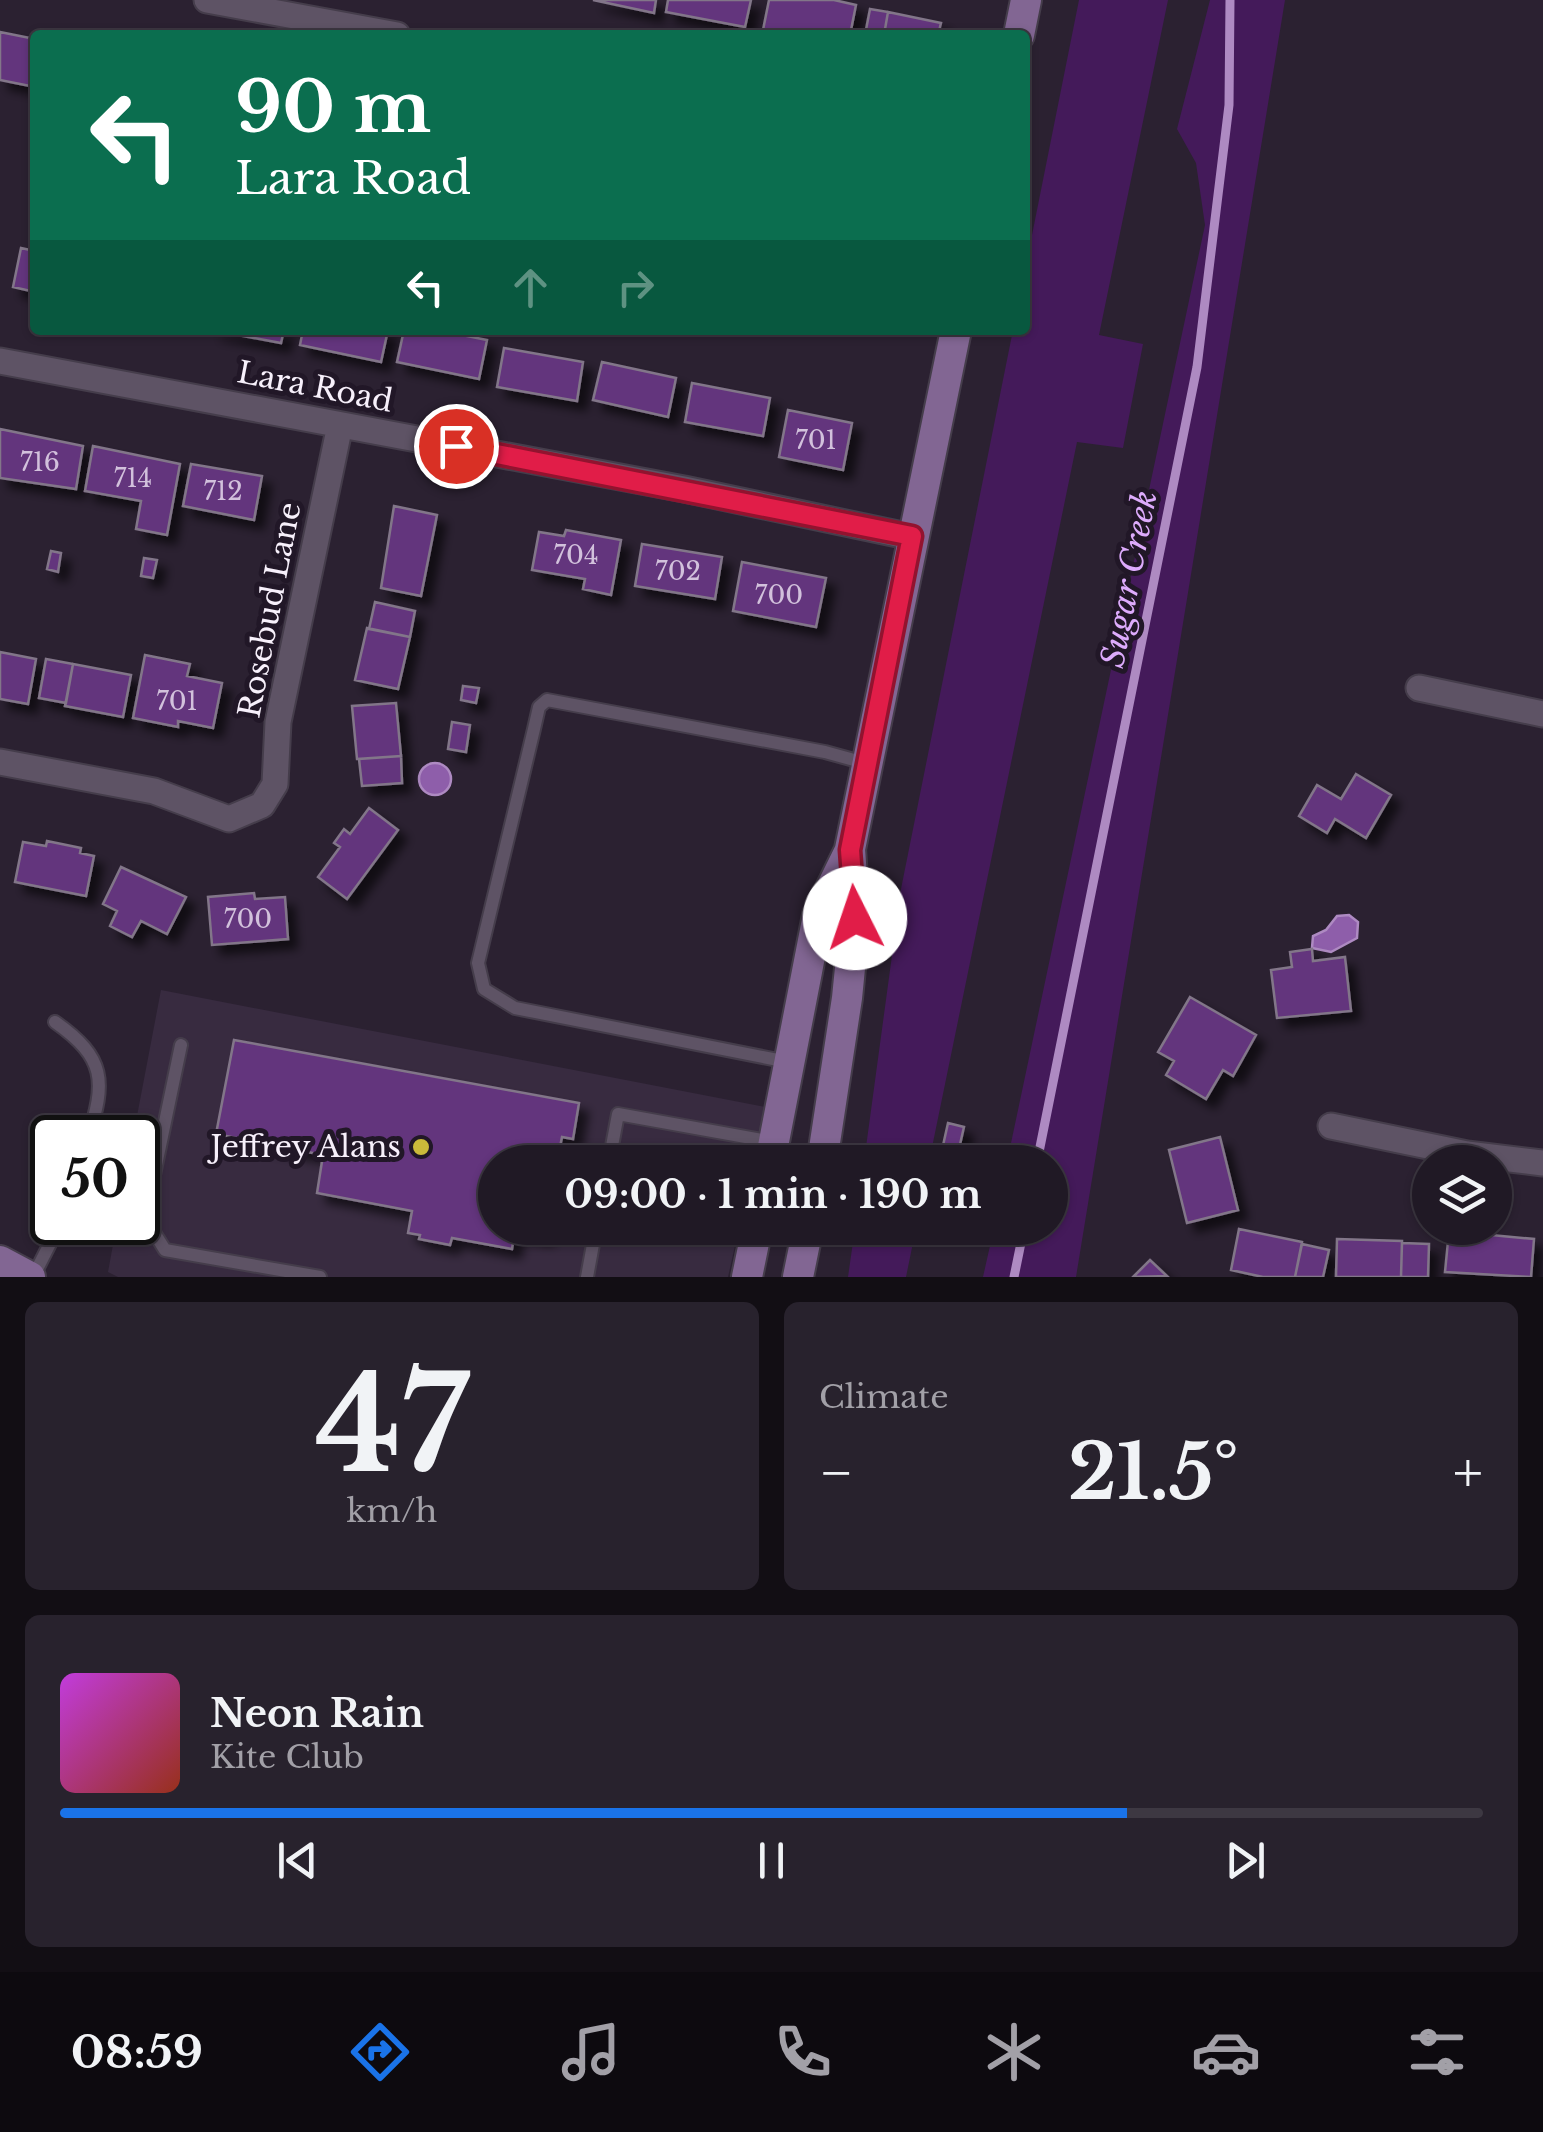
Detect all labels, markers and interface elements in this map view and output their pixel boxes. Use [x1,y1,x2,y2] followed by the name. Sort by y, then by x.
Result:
[235,64,431,151] text: 90 m
[70,70,200,200] icon: left
[235,150,471,206] text: Lara Road
[398,260,453,315] icon: left
[503,260,558,315] icon: ahead
[608,260,663,315] icon: right
[234,353,396,420] street label: Lara Road
[414,404,499,489] pin
[429,419,484,474] icon: arrive
[795,425,837,456] house number: 701
[20,447,60,478] house number: 716
[114,463,152,494] house number: 714
[203,476,243,507] house number: 712
[1092,487,1166,671] water label: Sugar Creek
[230,499,309,721] street label: Rosebud Lane
[553,540,599,571] house number: 704
[655,556,701,587] house number: 702
[755,580,803,611] house number: 700
[156,686,198,717] house number: 701
[803,866,907,970] position arrow
[224,904,272,935] house number: 700
[30,1115,160,1245] speed limit sign: 50
[207,1128,401,1165] place label: Jeffrey Alans
[410,1136,432,1158] marker: Jeffrey Alans
[1412,1145,1512,1245] map controls
[1412,1145,1512,1245] button: layers
[564,1171,982,1218] text: 09:00 · 1 min · 190 m
[315,1345,469,1506] text: 47
[819,1377,948,1417] text: Climate
[1068,1426,1239,1519] text: 21.5°
[819,1439,854,1507] text: −
[1453,1439,1483,1507] text: +
[347,1491,437,1531] text: km/h
[210,1690,424,1737] text: Neon Rain
[210,1737,364,1777] text: Kite Club
[270,1833,325,1888] icon: previous
[744,1833,799,1888] icon: pause
[1218,1833,1273,1888] icon: next
[345,2017,415,2087] icon: directions
[556,2017,626,2087] icon: music
[768,2017,838,2087] icon: phone
[979,2017,1049,2087] icon: climate
[1191,2017,1261,2087] icon: car
[1402,2017,1472,2087] icon: filters
[71,2024,203,2080] text: 08:59

